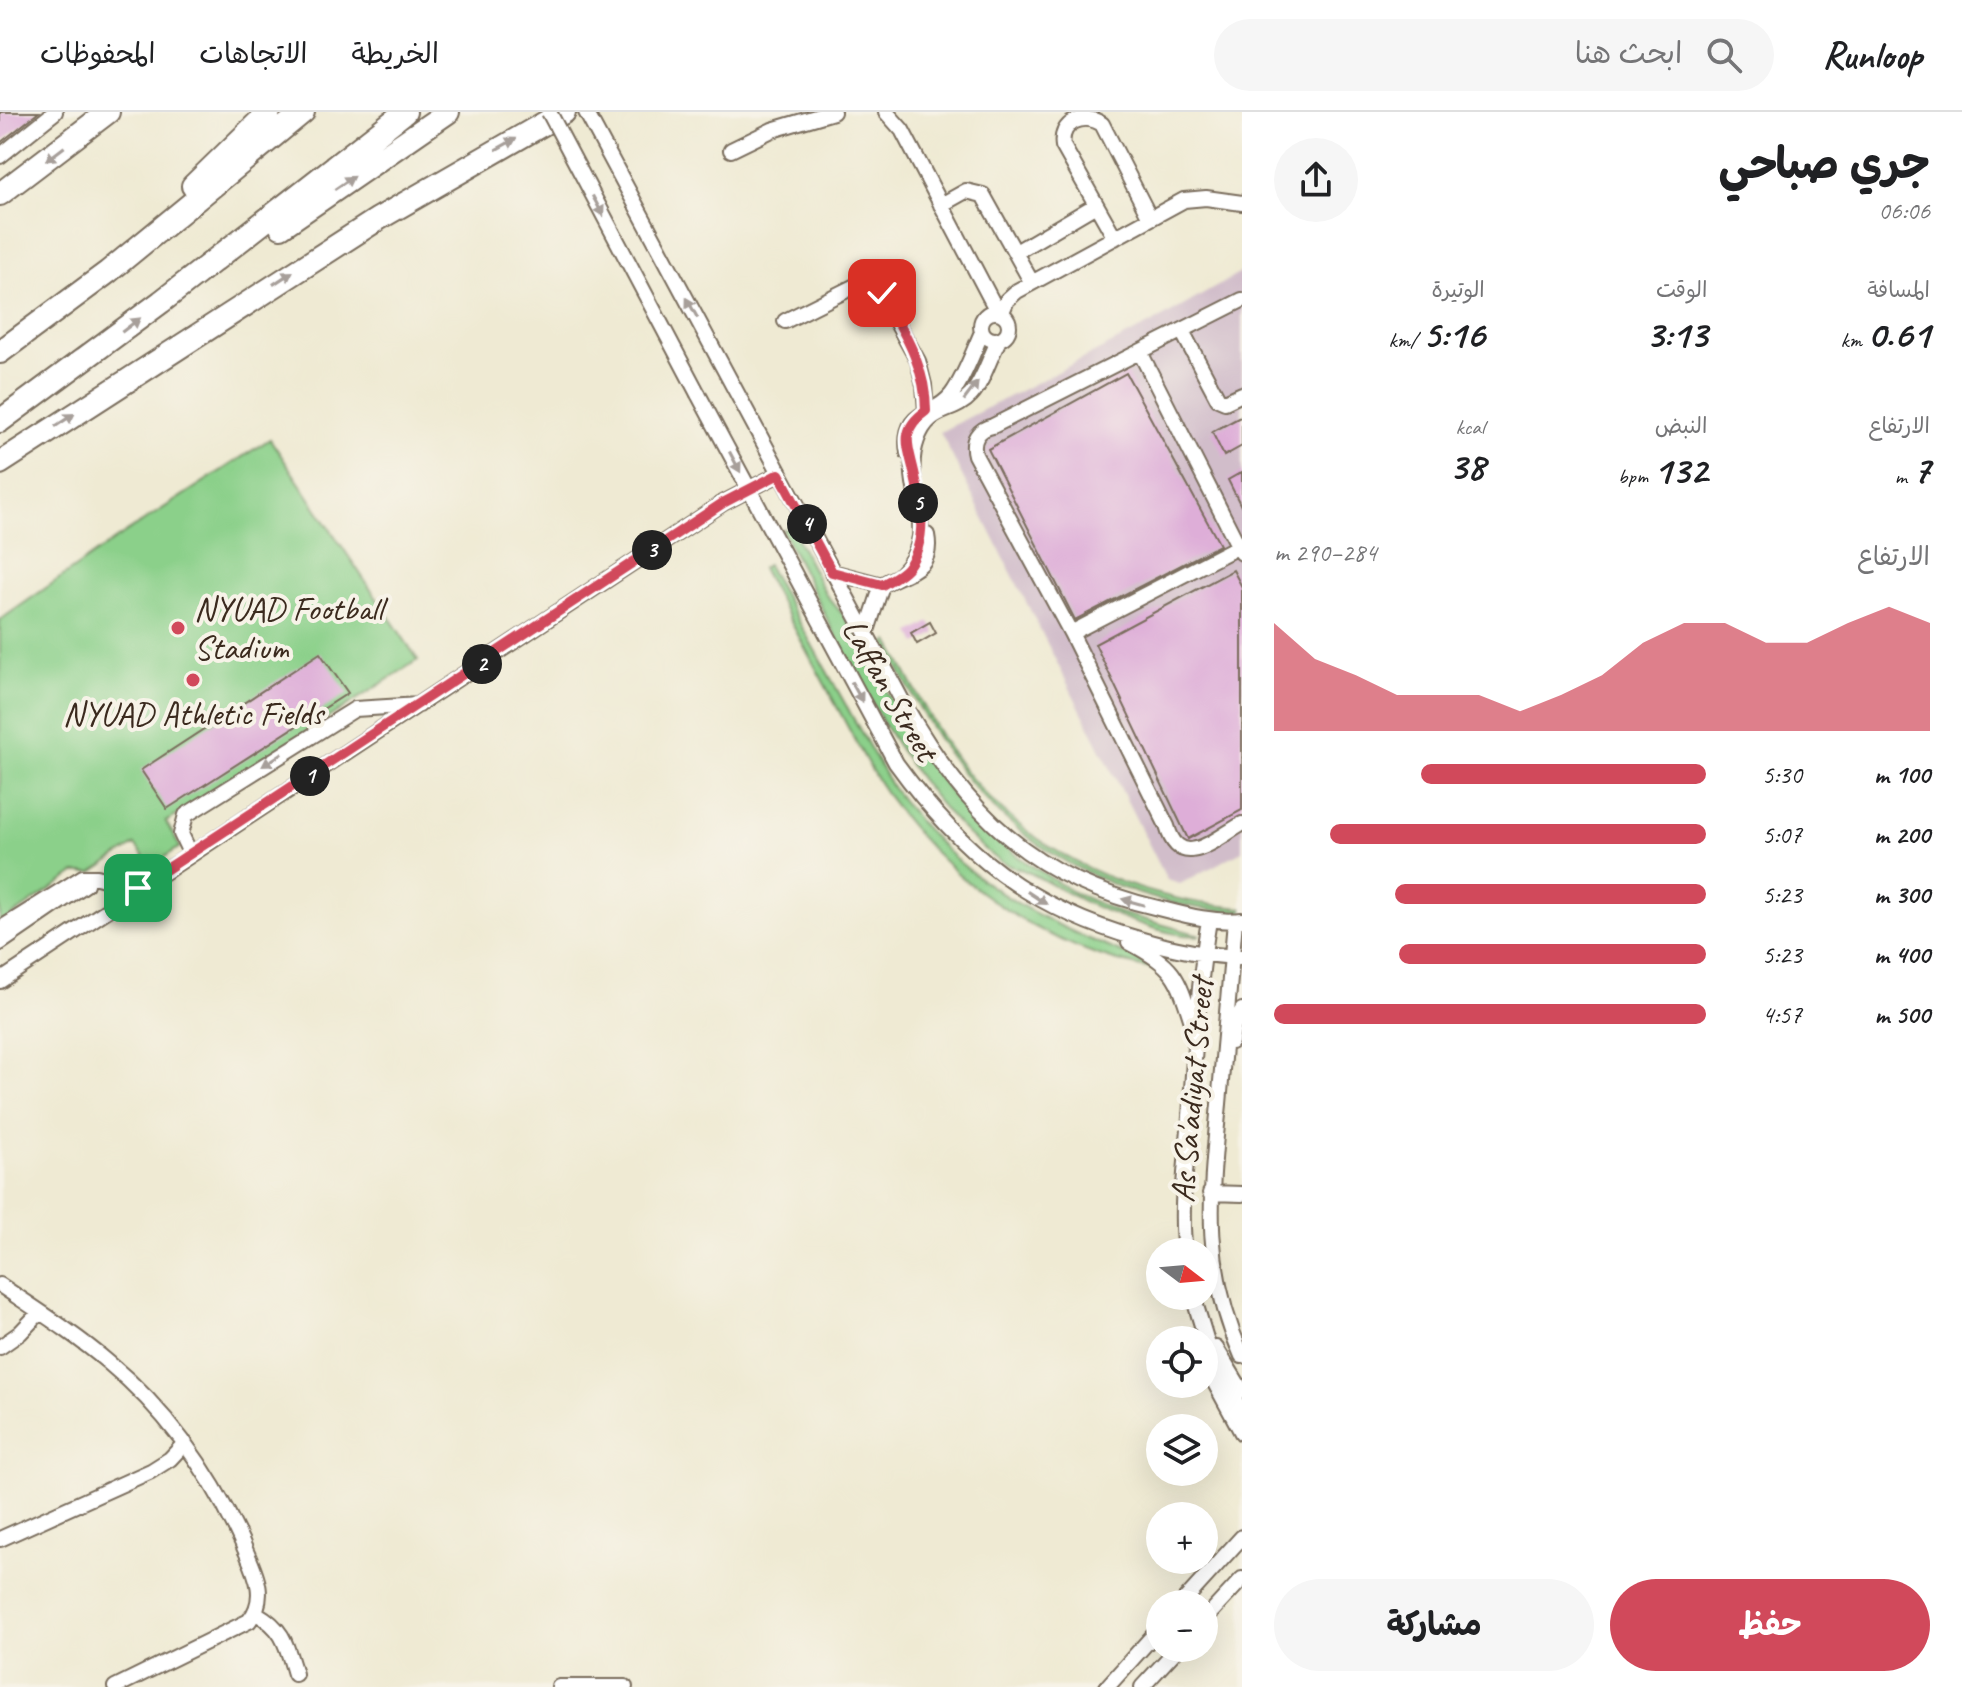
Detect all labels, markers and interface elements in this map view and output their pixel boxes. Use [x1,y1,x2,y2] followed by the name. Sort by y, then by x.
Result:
[1214,19,1774,91] search box
[1822,32,1922,79] text: Runloop
[1702,33,1746,77] icon: search
[1575,34,1682,72] text: ابحث هنا
[40,36,155,71] text: المحفوظات
[199,36,307,71] text: الاتجاهات
[351,36,439,71] text: الخريطة
[1718,136,1930,191] text: جري صباحي
[494,137,517,151] one-way arrow
[1274,138,1358,222] button: share
[44,146,66,162] one-way arrow
[333,176,354,191] one-way arrow
[592,194,605,217] one-way arrow
[1878,194,1930,227] text: 06:06
[848,259,916,327] pin
[860,271,904,315] icon: check
[272,272,294,286] one-way arrow
[1432,276,1485,304] text: الوتيرة
[1656,276,1707,304] text: الوقت
[1867,276,1930,304] text: المسافة
[685,296,699,319] one-way arrow
[1423,309,1485,359] text: 5:16
[1645,309,1707,359] text: 3:13
[1867,309,1930,359] text: 0.61
[120,318,141,333] one-way arrow
[1388,326,1423,354] text: /km
[1840,326,1867,354] text: km
[963,381,979,401] one-way arrow
[1655,412,1707,440] text: النبض
[1868,412,1930,440] text: الارتفاع
[55,413,76,428] one-way arrow
[1456,413,1485,441] text: kcal
[1449,441,1485,491] text: 38
[1653,445,1707,495] text: 132
[1912,445,1930,495] text: 7
[728,451,741,474] one-way arrow
[1618,462,1653,490] text: bpm
[1895,462,1912,490] text: m
[898,483,938,523] pin: 5
[913,489,923,517] text: 5
[787,504,827,544] pin: 4
[802,510,812,538] text: 4
[632,530,672,570] pin: 3
[647,536,657,564] text: 3
[1274,536,1377,569] text: 284–290 m
[1857,540,1930,573] text: الارتفاع
[194,587,389,669] place label: NYUAD Football Stadium
[833,611,950,771] street label: Laffan Street
[169,619,187,637] marker: NYUAD Football Stadium
[462,644,502,684] pin: 2
[477,650,487,678] text: 2
[184,671,202,689] marker: NYUAD Athletic Fields
[849,681,863,703] one-way arrow
[63,692,326,735] place label: NYUAD Athletic Fields
[261,753,283,767] one-way arrow
[290,756,330,796] pin: 1
[1762,758,1802,791] text: 5:30
[1874,758,1930,791] text: 100 m
[305,762,315,790] text: 1
[1762,818,1802,851] text: 5:07
[1874,818,1930,851] text: 200 m
[104,854,172,922] pin
[116,866,160,910] icon: arrive
[1762,878,1802,911] text: 5:23
[1874,878,1930,911] text: 300 m
[1026,890,1048,904] one-way arrow
[1120,895,1144,908] one-way arrow
[1762,938,1802,971] text: 5:23
[1874,938,1930,971] text: 400 m
[1160,971,1223,1204] street label: As Sa'adiyat Street
[1762,998,1802,1031] text: 4:57
[1874,998,1930,1031] text: 500 m
[1146,1238,1218,1310] north arrow
[1146,1238,1218,1662] map controls
[1146,1326,1218,1398] button: locate
[1146,1414,1218,1486] button: layers
[1146,1502,1218,1574] button: +
[1274,1579,1594,1671] button: مشاركة
[1610,1579,1930,1671] button: حفظ
[1146,1590,1218,1662] button: −

